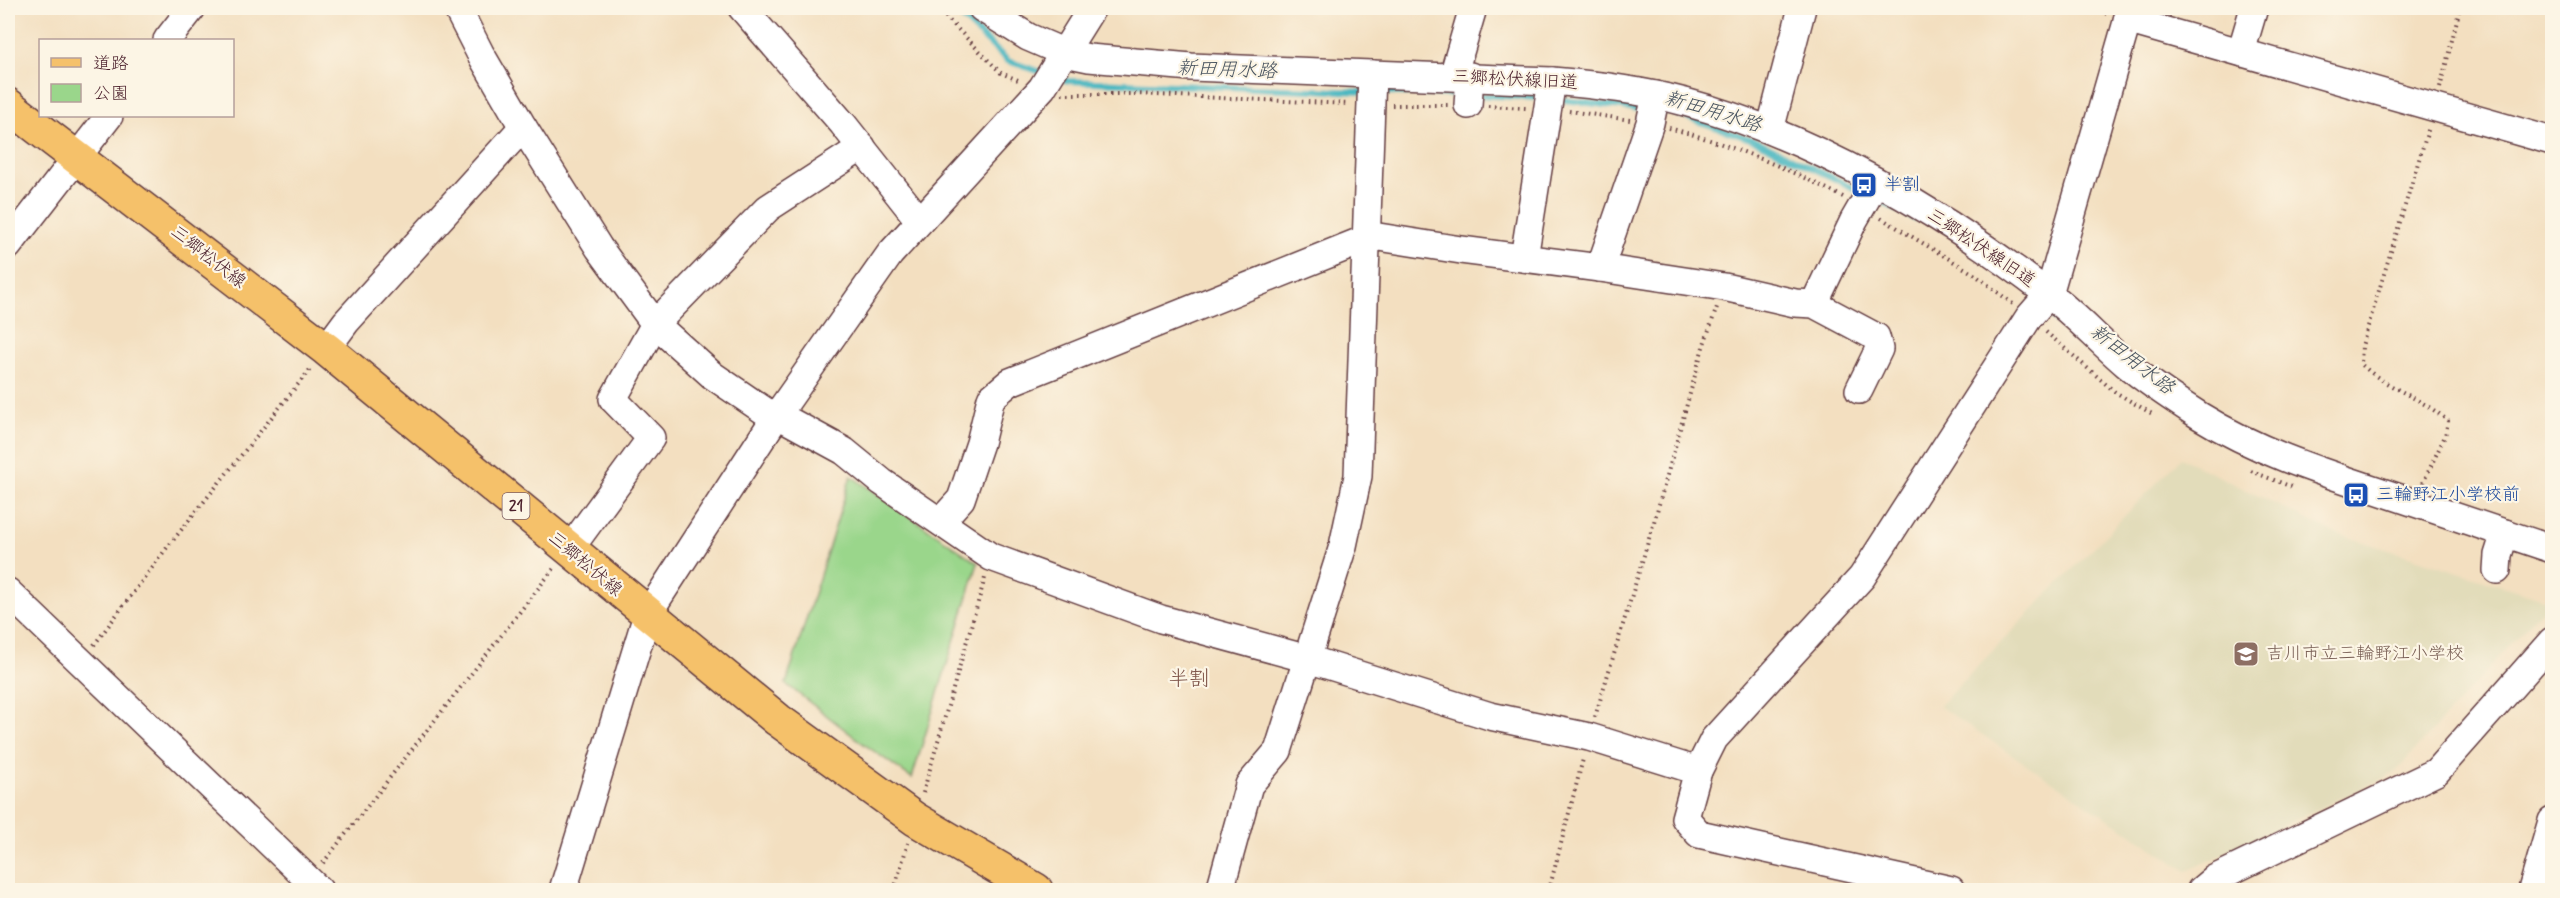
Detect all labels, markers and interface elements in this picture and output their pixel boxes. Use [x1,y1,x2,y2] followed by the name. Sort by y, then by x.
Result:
[39,39,234,117] legend
[93,52,129,76] text: 道路
[1177,55,1278,85] water label: 新田用水路
[1451,65,1579,95] street label: 三郷松伏線旧道
[93,82,129,106] text: 公園
[1661,84,1766,140] water label: 新田用水路
[1849,170,1879,200] bus stop icon: 半割
[1884,173,1920,197] place label: 半割
[1922,203,2040,293] street label: 三郷松伏線旧道
[165,220,251,294] street label: 三郷松伏線
[2084,319,2180,402] water label: 新田用水路
[2341,480,2371,510] bus stop icon: 三輪野江小学校前
[2376,483,2520,507] place label: 三輪野江小学校前
[502,493,530,519] road number: 21
[543,526,627,602] street label: 三郷松伏線
[2231,639,2261,669] school or university icon: 吉川市立三輪野江小学校
[2266,642,2464,666] place label: 吉川市立三輪野江小学校
[1168,665,1210,693] district label: 半割

